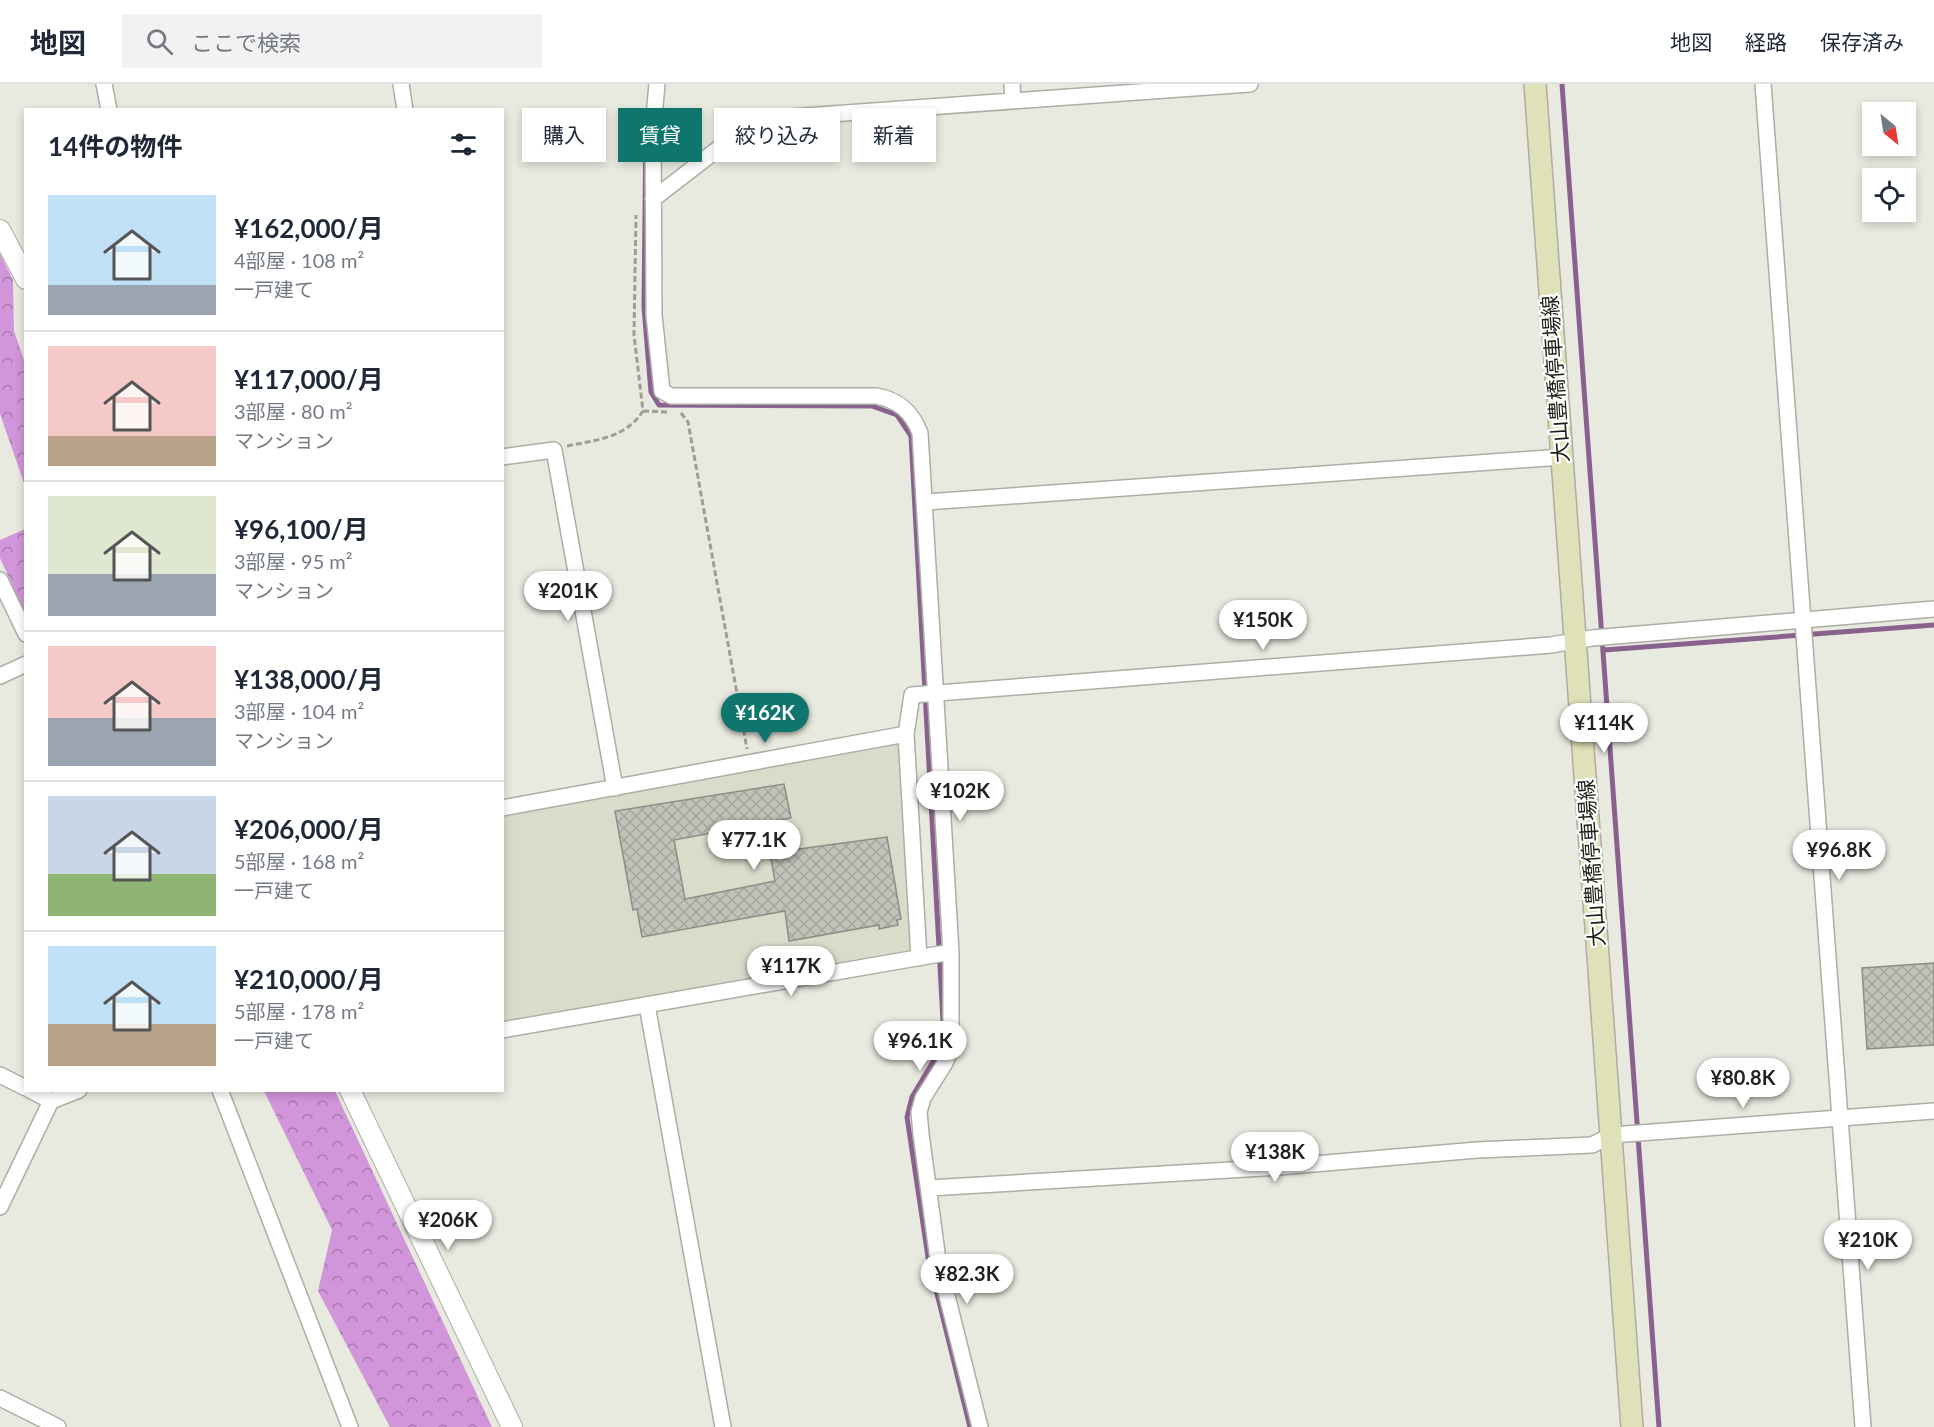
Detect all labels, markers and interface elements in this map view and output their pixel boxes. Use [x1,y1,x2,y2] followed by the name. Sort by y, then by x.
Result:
[122,14,542,68] search box
[30,25,86,59] text: 地図
[143,25,176,58] icon: search
[191,29,301,56] text: ここで検索
[1670,29,1712,54] text: 地図
[1745,29,1787,54] text: 経路
[1820,29,1904,54] text: 保存済み
[1862,102,1916,156] north arrow
[1862,102,1916,222] map controls
[522,108,606,162] chip: 購入
[618,108,702,162] chip: 賃貸
[714,108,840,162] chip: 絞り込み
[852,108,936,162] chip: 新着
[447,128,480,161] icon: filters
[48,130,182,162] text: 14件の物件
[1862,168,1916,222] button: locate
[234,212,384,244] text: ¥162,000/月
[96,219,168,291] icon: home
[234,248,364,272] text: 4部屋 · 108 m²
[234,277,314,301] text: 一戸建て
[1536,294,1573,464] street label: 大山豊橋停車場線
[234,363,384,395] text: ¥117,000/月
[96,370,168,442] icon: home
[234,399,353,423] text: 3部屋 · 80 m²
[234,428,334,452] text: マンション
[234,513,369,545] text: ¥96,100/月
[96,520,168,592] icon: home
[234,549,353,573] text: 3部屋 · 95 m²
[526,571,610,622] pin: ¥201K
[234,578,334,602] text: マンション
[538,578,598,602] text: ¥201K
[1221,600,1305,651] pin: ¥150K
[1233,607,1293,631] text: ¥150K
[234,663,384,695] text: ¥138,000/月
[96,670,168,742] icon: home
[723,693,807,744] pin: ¥162K
[234,699,364,723] text: 3部屋 · 104 m²
[735,700,795,724] text: ¥162K
[1562,703,1646,754] pin: ¥114K
[1574,710,1634,734] text: ¥114K
[234,728,334,752] text: マンション
[918,771,1002,822] pin: ¥102K
[930,778,990,802] text: ¥102K
[1572,778,1609,948] street label: 大山豊橋停車場線
[234,813,384,845] text: ¥206,000/月
[96,820,168,892] icon: home
[705,820,803,871] pin: ¥77.1K
[722,827,786,851] text: ¥77.1K
[1790,830,1888,881] pin: ¥96.8K
[1807,837,1871,861] text: ¥96.8K
[234,849,364,873] text: 5部屋 · 168 m²
[234,878,314,902] text: 一戸建て
[749,946,833,997] pin: ¥117K
[761,953,821,977] text: ¥117K
[234,963,384,995] text: ¥210,000/月
[96,970,168,1042] icon: home
[234,999,364,1023] text: 5部屋 · 178 m²
[871,1021,969,1072] pin: ¥96.1K
[234,1028,314,1052] text: 一戸建て
[888,1028,952,1052] text: ¥96.1K
[1694,1058,1792,1109] pin: ¥80.8K
[1711,1065,1775,1089] text: ¥80.8K
[1233,1132,1317,1183] pin: ¥138K
[1245,1139,1305,1163] text: ¥138K
[406,1200,490,1251] pin: ¥206K
[418,1207,478,1231] text: ¥206K
[1826,1220,1910,1271] pin: ¥210K
[1838,1227,1898,1251] text: ¥210K
[918,1254,1016,1305] pin: ¥82.3K
[935,1261,999,1285] text: ¥82.3K

